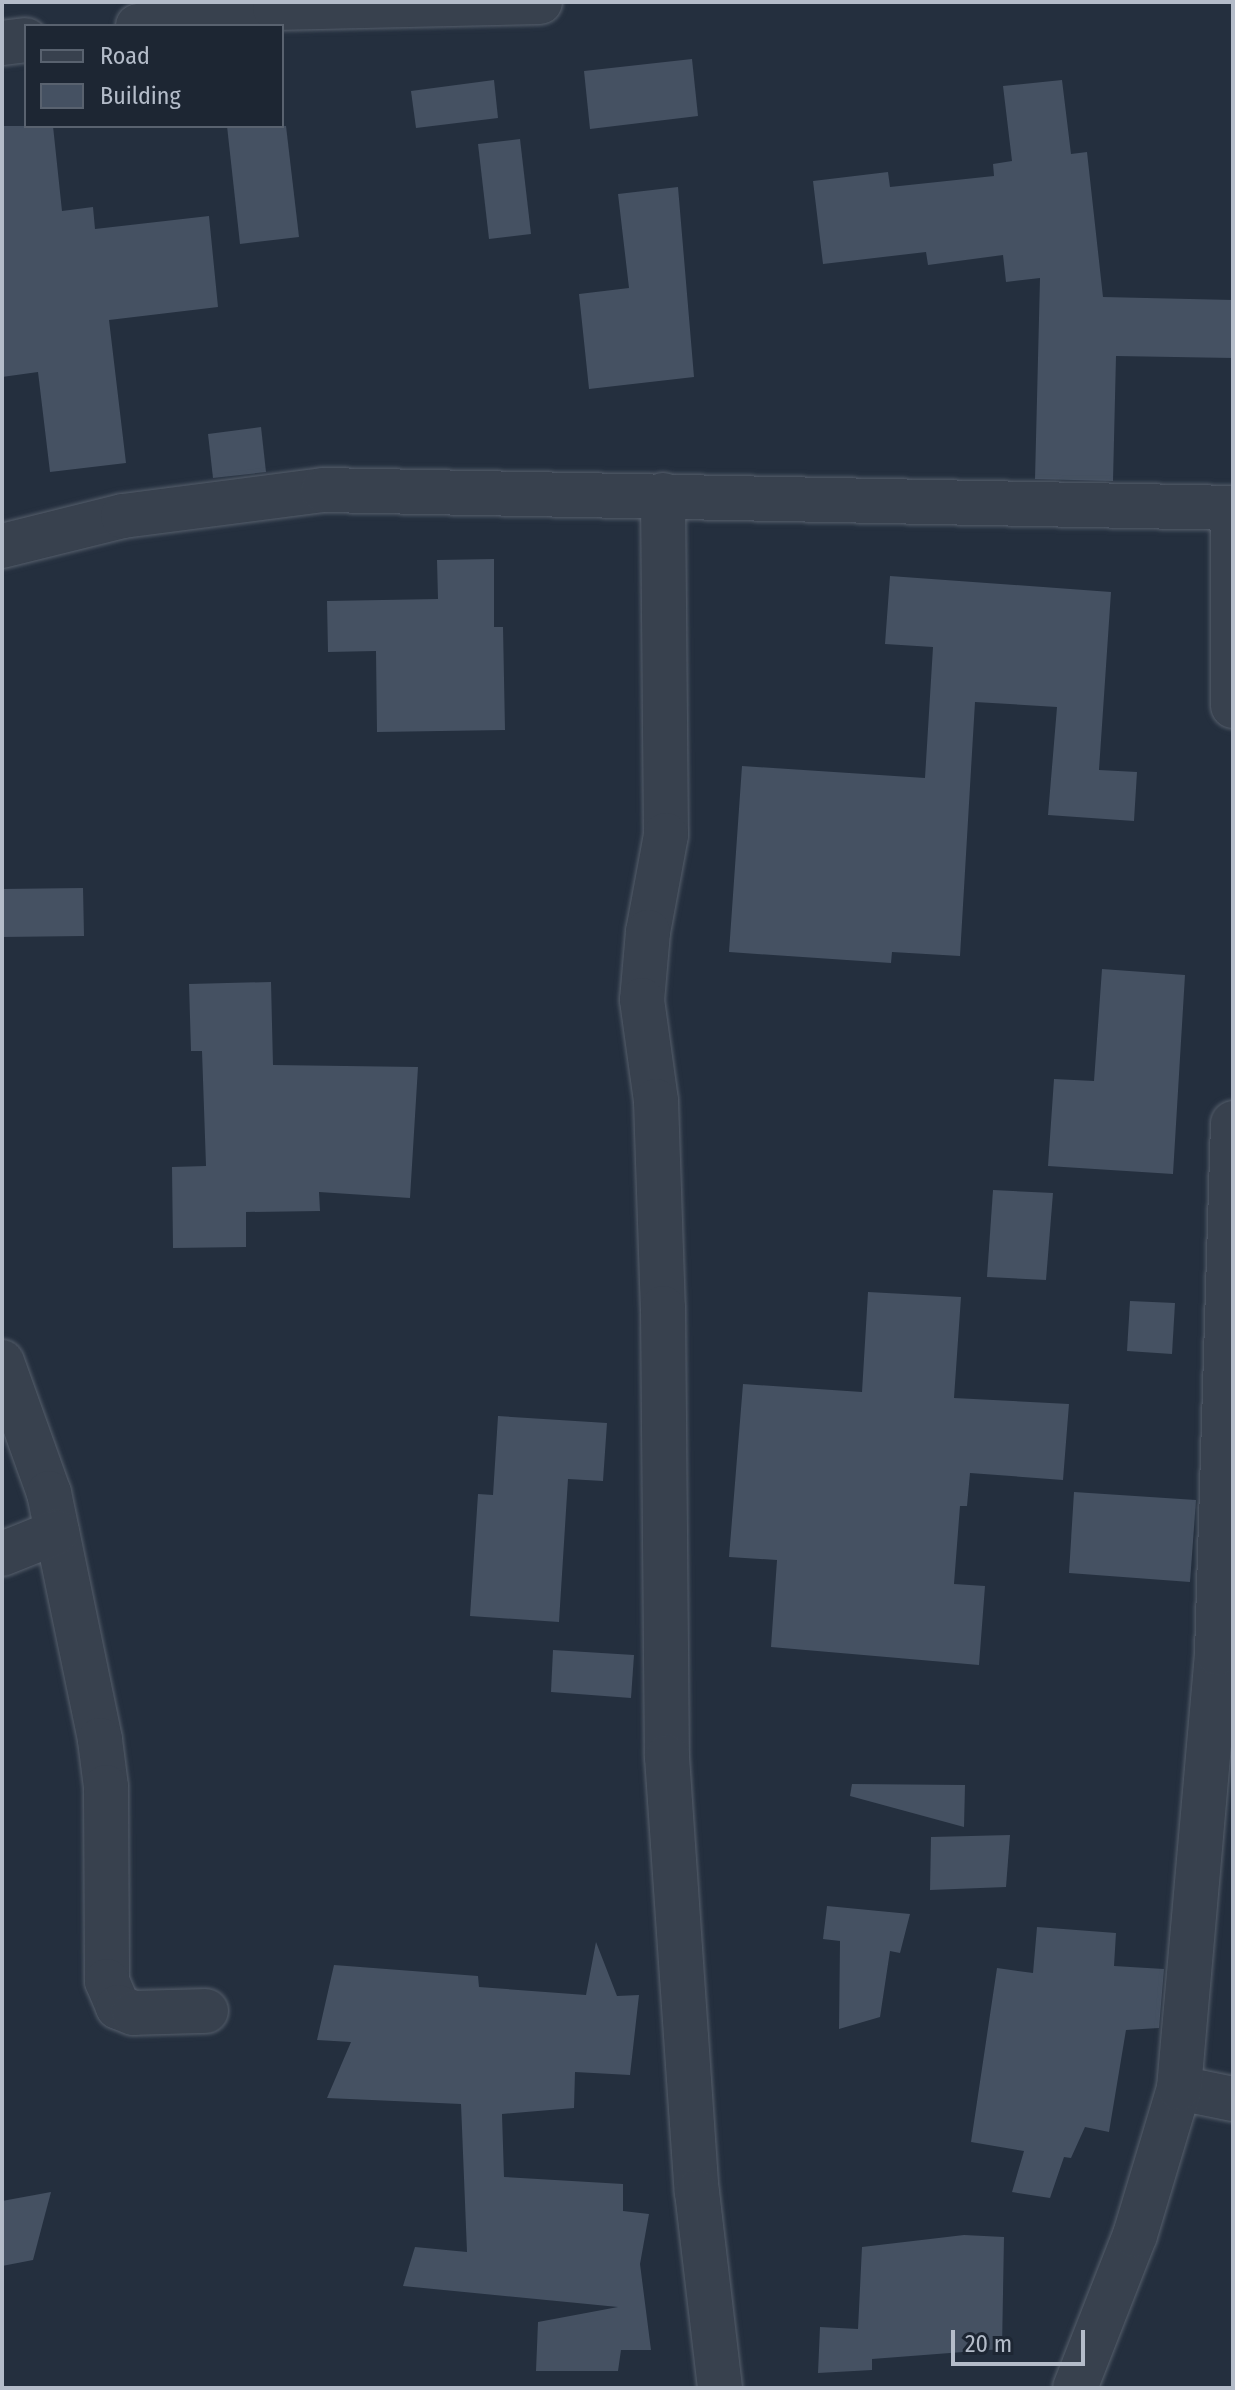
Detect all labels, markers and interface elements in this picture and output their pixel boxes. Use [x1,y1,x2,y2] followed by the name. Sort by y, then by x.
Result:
[24,24,284,128] legend
[100,42,150,70] text: Road
[100,82,181,110] text: Building
[955,2314,1089,2364] scale bar
[965,2330,1012,2358] text: 20 m

